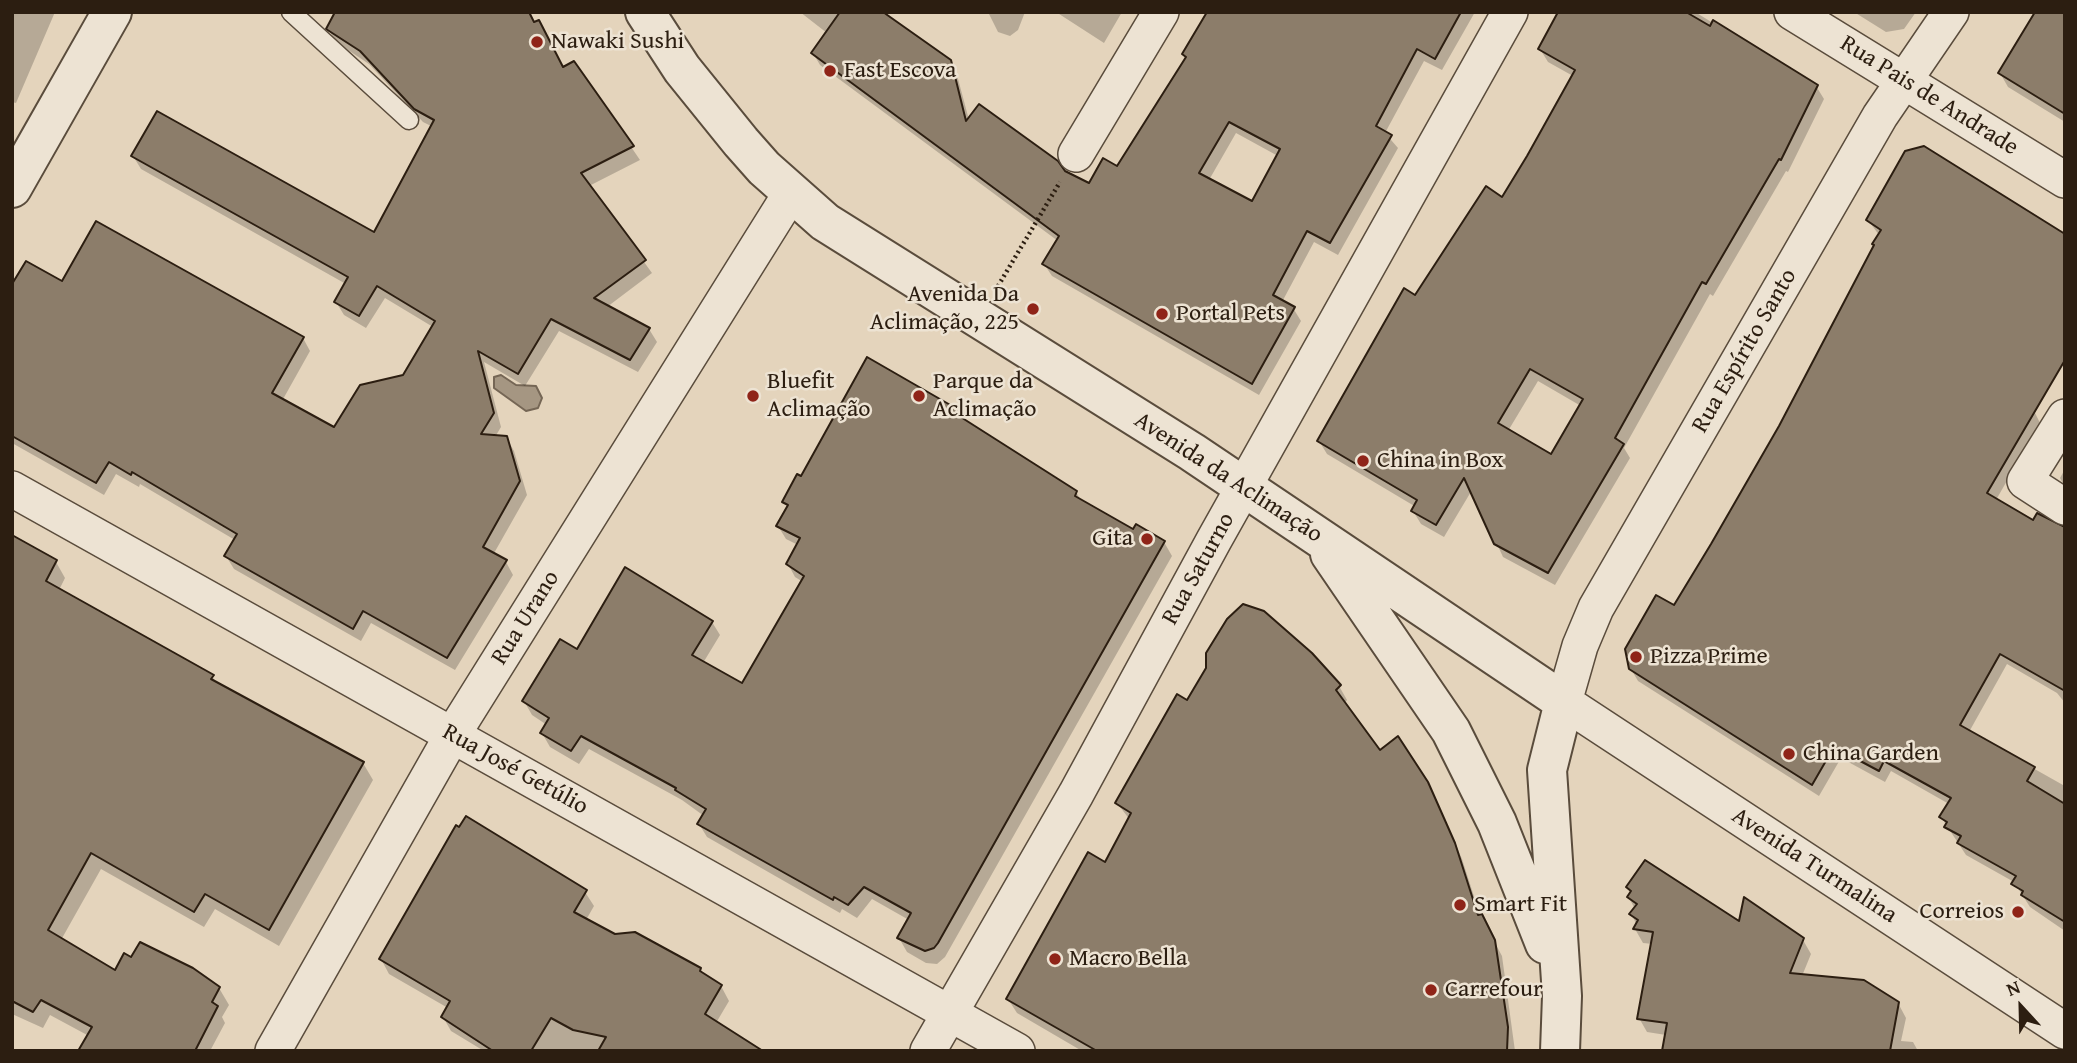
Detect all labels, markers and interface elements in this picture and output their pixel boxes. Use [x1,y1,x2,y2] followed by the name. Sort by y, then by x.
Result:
[551,28,684,56] place label: Nawaki Sushi
[1835,30,2023,162] street label: Rua Pais de Andrade
[529,34,545,50] marker: Nawaki Sushi
[844,57,956,85] place label: Fast Escova
[822,63,838,79] marker: Fast Escova
[1686,264,1804,438] street label: Rua Espírito Santo
[870,281,1019,337] place label: Avenida Da Aclimação, 225
[1176,300,1285,328] place label: Portal Pets
[1025,301,1041,317] marker: Avenida Da Aclimação, 225
[1154,306,1170,322] marker: Portal Pets
[767,368,870,424] place label: Bluefit Aclimação
[933,368,1036,424] place label: Parque da Aclimação
[745,388,761,404] marker: Bluefit Aclimação
[911,388,927,404] marker: Parque da Aclimação
[1128,406,1328,550] street label: Avenida da Aclimação
[1377,447,1503,475] place label: China in Box
[1355,453,1371,469] marker: China in Box
[1156,508,1242,630] street label: Rua Saturno
[1092,525,1133,553] place label: Gita
[1139,531,1155,547] marker: Gita
[486,565,566,671] street label: Rua Urano
[1650,643,1768,671] place label: Pizza Prime
[1628,649,1644,665] marker: Pizza Prime
[437,718,593,822] street label: Rua José Getúlio
[1803,740,1939,768] place label: China Garden
[1781,746,1797,762] marker: China Garden
[1726,802,1902,930] street label: Avenida Turmalina
[1474,891,1567,919] place label: Smart Fit
[1452,897,1468,913] marker: Smart Fit
[1920,898,2004,926] place label: Correios
[2010,904,2026,920] marker: Correios
[1069,945,1187,973] place label: Macro Bella
[1047,951,1063,967] marker: Macro Bella
[1986,972,2056,1042] north arrow
[2002,972,2024,1003] text: N
[1445,976,1543,1004] place label: Carrefour
[1423,982,1439,998] marker: Carrefour

